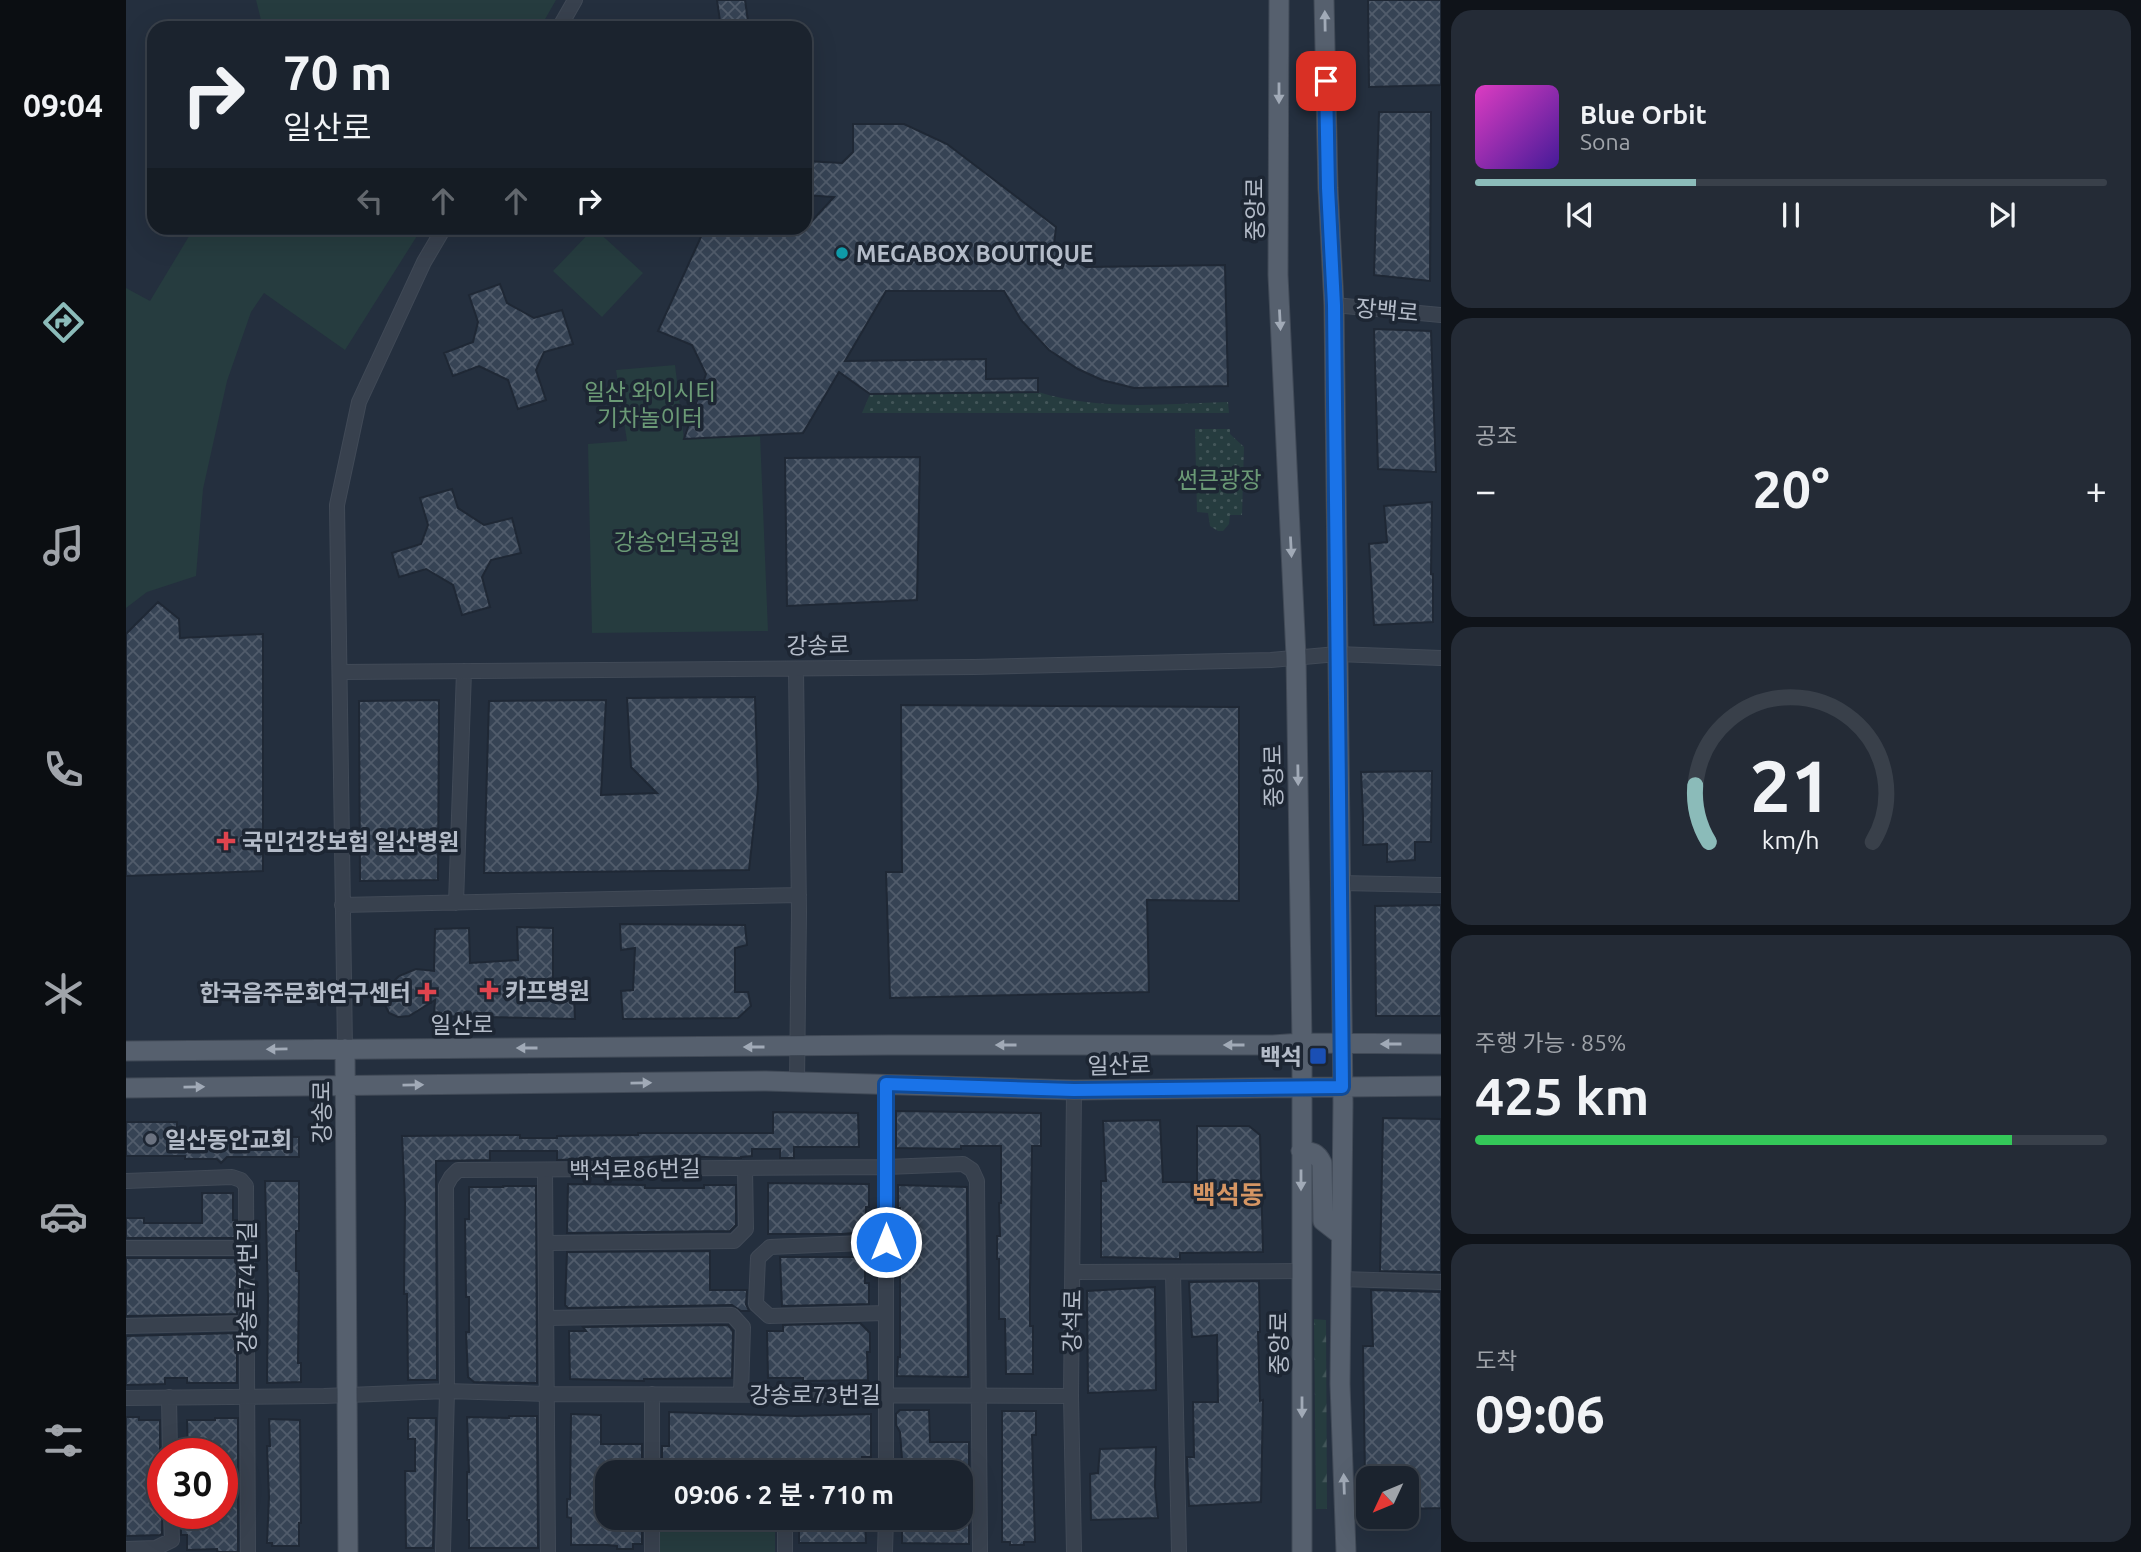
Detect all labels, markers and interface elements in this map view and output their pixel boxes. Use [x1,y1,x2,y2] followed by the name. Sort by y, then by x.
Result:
[1319,10,1331,32] one-way arrow
[283,44,392,99] text: 70 m
[168,49,259,140] icon: right
[1296,51,1356,111] pin
[1307,62,1345,100] icon: arrive
[1273,82,1285,104] one-way arrow
[23,87,103,123] text: 09:04
[1580,100,1707,129] text: Blue Orbit
[283,109,371,145] text: 일산로
[1580,129,1630,154] text: Sona
[1242,177,1267,241] street label: 중앙로
[351,182,389,220] icon: left
[424,182,462,220] icon: ahead
[497,182,535,220] icon: ahead
[570,182,608,220] icon: right
[1561,196,1599,234] icon: previous
[1772,196,1810,234] icon: pause
[1983,196,2021,234] icon: next
[856,241,1094,266] place label: MEGABOX BOUTIQUE
[834,245,850,261] marker: MEGABOX BOUTIQUE
[1354,295,1420,325] street label: 장백로
[39,298,88,347] icon: directions
[1275,309,1286,331] one-way arrow
[584,379,716,430] park label: 일산 와이시티 기차놀이터
[1475,423,1517,448] text: 공조
[1752,460,1830,518] text: 20°
[1177,467,1261,492] park label: 썬큰광장
[1475,469,1496,511] text: −
[2086,469,2107,511] text: +
[39,521,88,570] icon: music
[614,529,740,554] park label: 강송언덕공원
[1285,537,1296,559] one-way arrow
[786,632,850,658] street label: 강송로
[1260,744,1286,808] street label: 중앙로
[1750,744,1832,826] text: 21
[39,745,88,794] icon: phone
[1292,764,1304,786] one-way arrow
[1762,826,1820,854] text: km/h
[242,829,459,854] place label: 국민건강보험 일산병원
[216,831,236,851] marker: 국민건강보험 일산병원
[39,969,88,1018] icon: climate
[505,978,590,1003] place label: 카프병원
[199,980,411,1005] place label: 한국음주문화연구센터
[479,980,499,1000] marker: 카프병원
[417,982,437,1002] marker: 한국음주문화연구센터
[430,1012,494,1037] street label: 일산로
[1475,1030,1626,1055] text: 주행 가능 · 85%
[995,1039,1017,1051] one-way arrow
[1222,1039,1244,1051] one-way arrow
[1380,1039,1402,1050] one-way arrow
[743,1041,765,1053] one-way arrow
[515,1042,537,1054] one-way arrow
[265,1044,287,1055] one-way arrow
[1260,1044,1302,1069] place label: 백석
[1308,1046,1328,1066] marker: 백석
[1087,1052,1151,1078] street label: 일산로
[1475,1067,1649,1125] text: 425 km
[630,1077,652,1088] one-way arrow
[403,1079,425,1091] one-way arrow
[309,1080,334,1144] street label: 강송로
[183,1082,205,1093] one-way arrow
[165,1127,292,1152] place label: 일산동안교회
[143,1131,159,1147] marker: 일산동안교회
[569,1155,701,1183] street label: 백석로86번길
[1295,1169,1307,1191] one-way arrow
[1192,1180,1264,1209] district label: 백석동
[39,1192,88,1241] icon: car
[849,1205,923,1279] position arrow
[234,1221,259,1353] street label: 강송로74번길
[1059,1289,1085,1353] street label: 강석로
[1266,1311,1291,1375] street label: 중앙로
[1475,1348,1517,1373] text: 도착
[749,1382,881,1407] street label: 강송로73번길
[1475,1385,1605,1443] text: 09:06
[1296,1396,1308,1418] one-way arrow
[39,1416,88,1465] icon: filters
[147,1438,238,1529] speed limit sign: 30
[1356,1466,1419,1530] north arrow
[1356,1466,1419,1529] map controls
[1338,1473,1349,1495] one-way arrow
[674,1480,894,1509] text: 09:06 · 2 분 · 710 m

